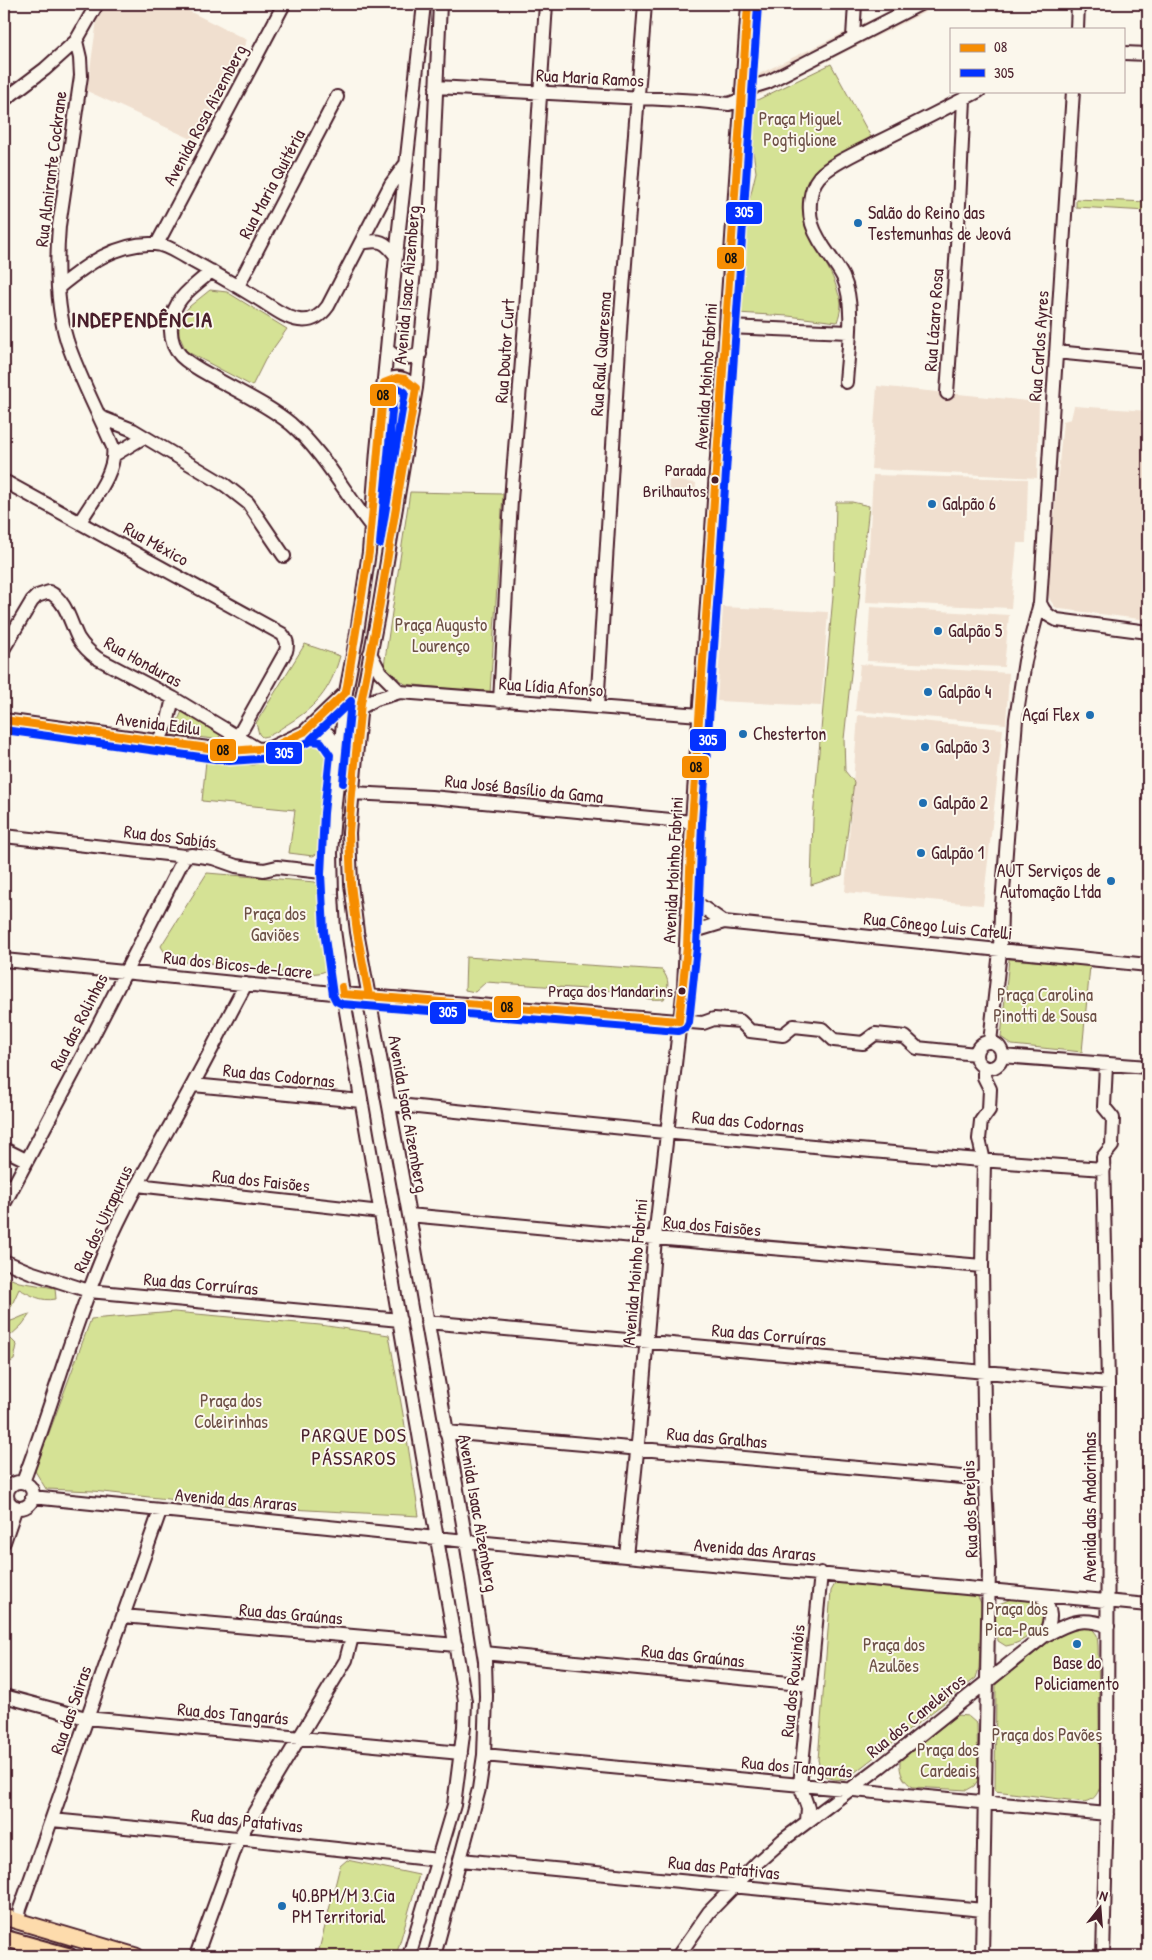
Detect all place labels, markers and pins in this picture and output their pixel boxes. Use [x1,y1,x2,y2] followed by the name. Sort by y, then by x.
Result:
[868,200,1011,246] place label: Salão do Reino das Testemunhas de Jeová
[852,217,864,229] marker: Salão do Reino das Testemunhas de Jeová
[643,458,706,502] place label: Parada Brilhautos
[710,475,720,485] marker: Parada Brilhautos
[942,491,996,516] place label: Galpão 6
[926,498,938,510] marker: Galpão 6
[948,618,1003,643] place label: Galpão 5
[932,625,944,637] marker: Galpão 5
[938,679,992,704] place label: Galpão 4
[922,686,934,698] marker: Galpão 4
[1022,702,1080,727] place label: Açaí Flex
[1084,709,1096,721] marker: Açaí Flex
[753,721,826,746] place label: Chesterton
[737,728,749,740] marker: Chesterton
[935,734,990,759] place label: Galpão 3
[919,741,931,753] marker: Galpão 3
[933,790,989,815] place label: Galpão 2
[917,797,929,809] marker: Galpão 2
[931,840,984,865] place label: Galpão 1
[915,847,927,859] marker: Galpão 1
[997,858,1101,904] place label: AUT Serviços de Automação Ltda
[1105,875,1117,887] marker: AUT Serviços de Automação Ltda
[548,979,673,1002] place label: Praça dos Mandarins
[677,986,687,996] marker: Praça dos Mandarins
[1071,1638,1083,1650] marker: Base do Policiamento
[1035,1650,1119,1696] place label: Base do Policiamento
[292,1883,395,1929] place label: 40.BPM/M 3.Cia PM Territorial
[276,1900,288,1912] marker: 40.BPM/M 3.Cia PM Territorial

